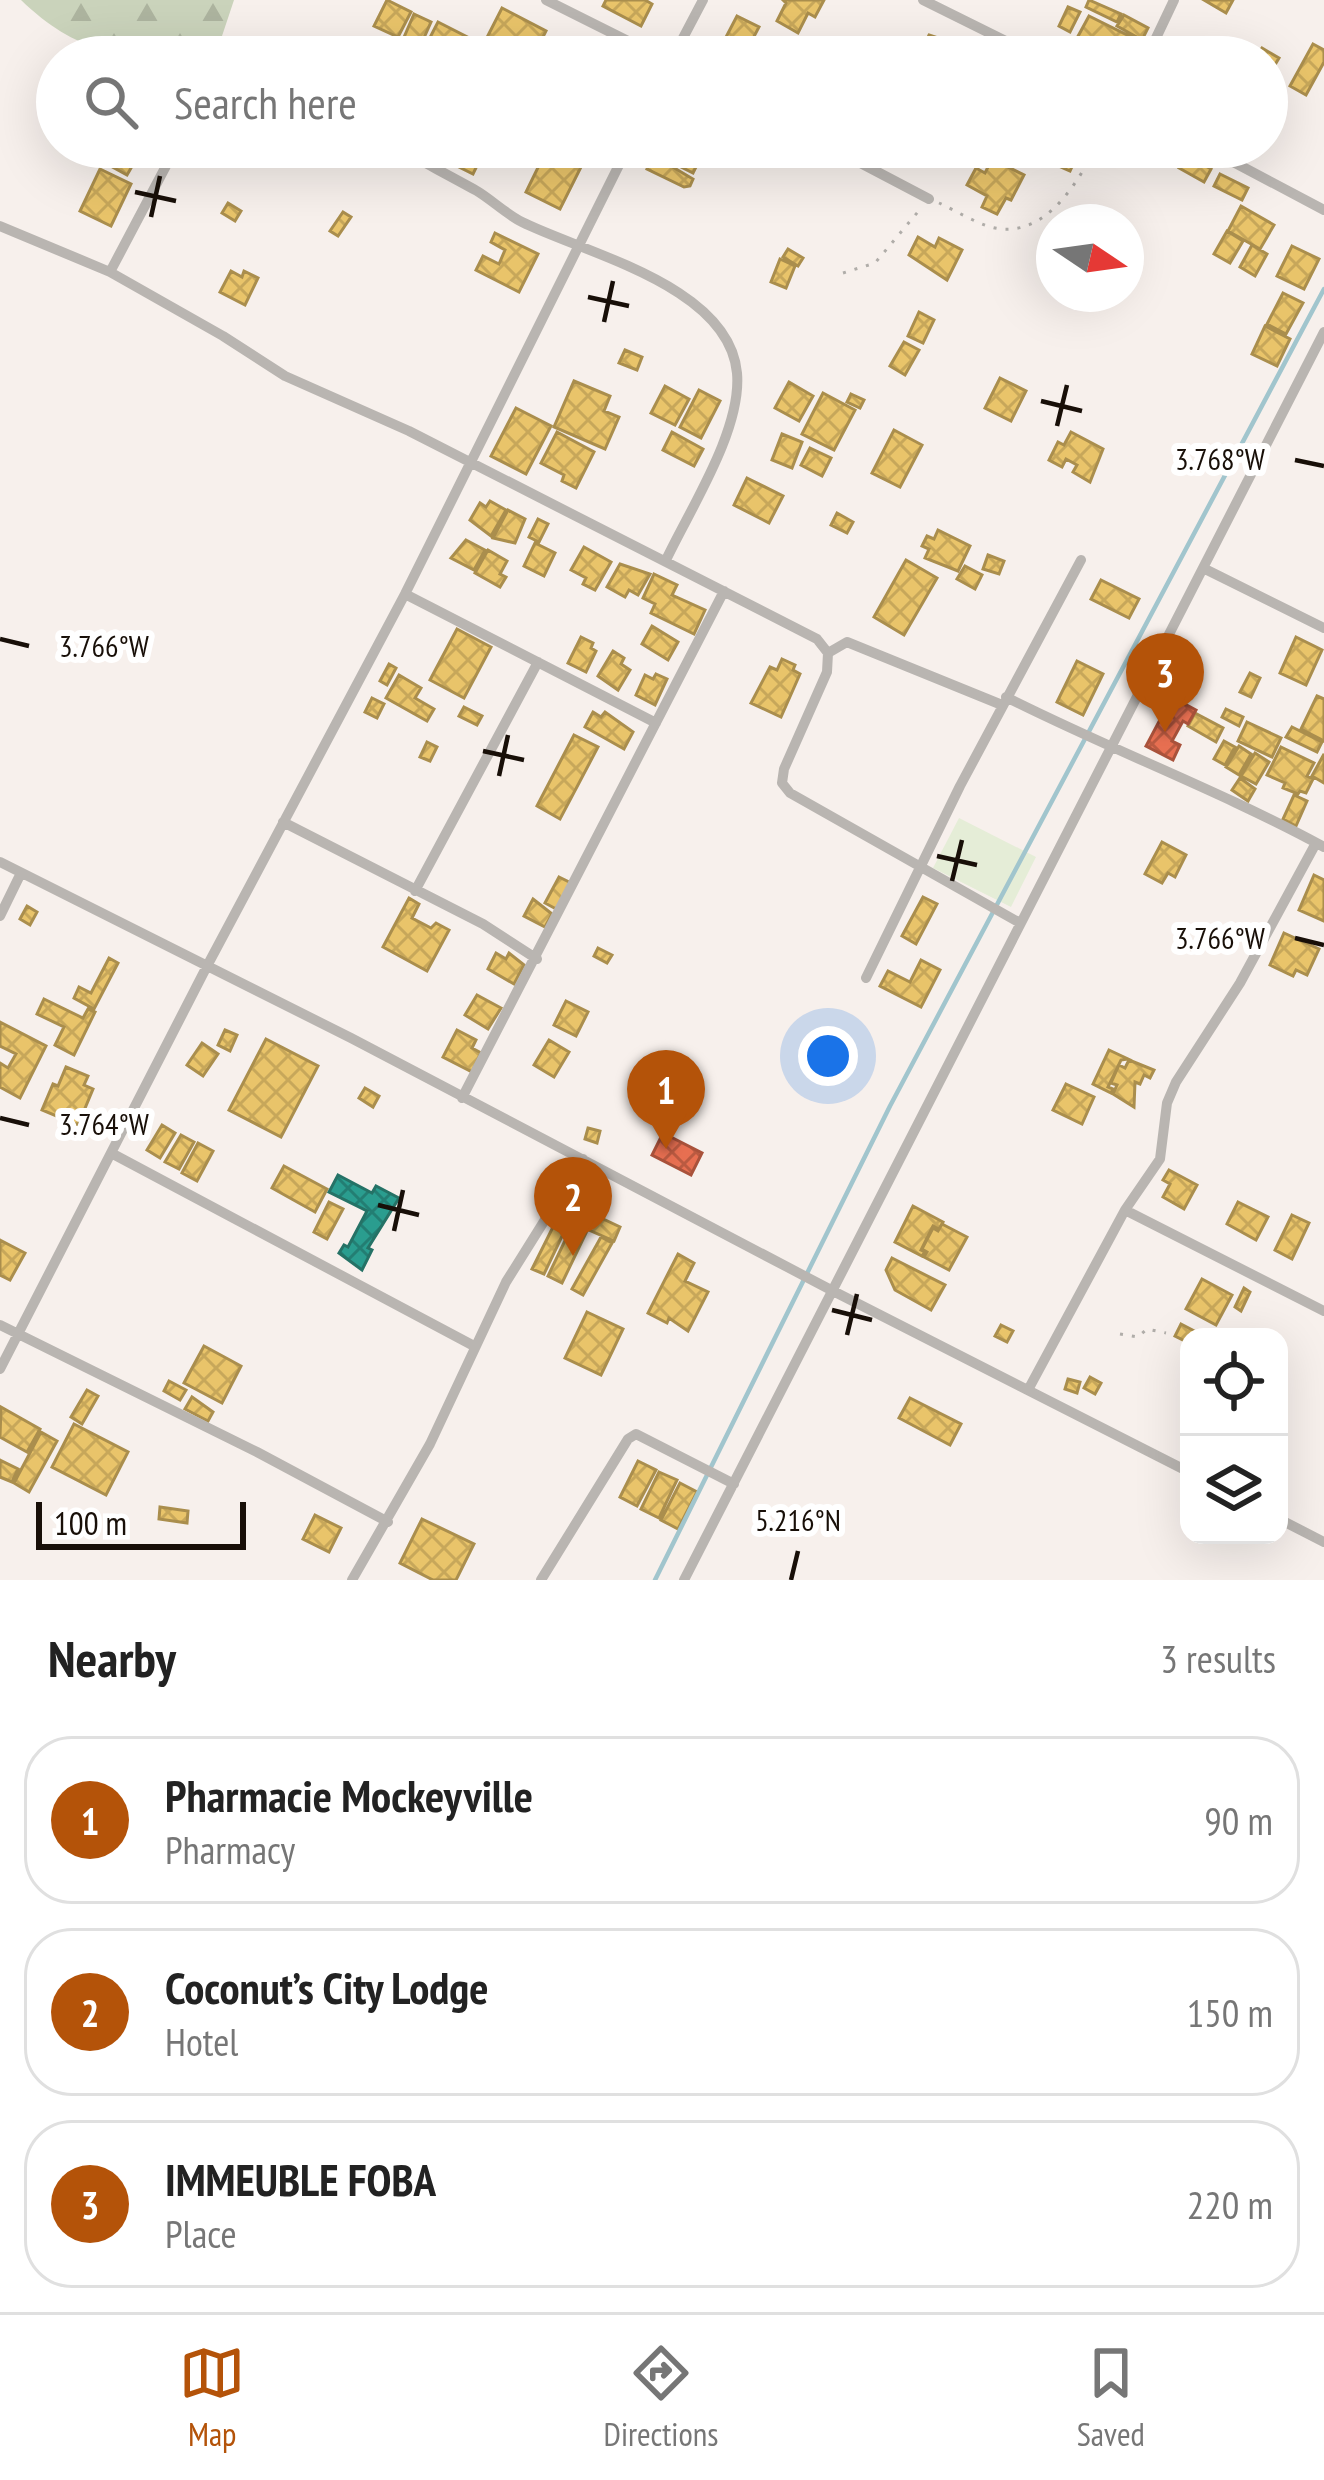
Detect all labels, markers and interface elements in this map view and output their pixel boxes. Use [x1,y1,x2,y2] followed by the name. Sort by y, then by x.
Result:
[36,36,1288,168] search box
[78,69,144,135] icon: search
[174,73,357,131] text: Search here
[1036,204,1144,312] north arrow
[1175,439,1265,478] text: 3.768°W
[59,626,149,665] text: 3.766°W
[1126,633,1204,732] pin: 3
[1175,918,1265,957] text: 3.766°W
[798,1026,858,1086] your location
[627,1050,705,1149] pin: 1
[59,1104,149,1143] text: 3.764°W
[534,1157,612,1256] pin: 2
[1180,1328,1288,1544] map controls
[1180,1328,1288,1436] button: locate
[1180,1436,1288,1544] button: layers
[36,1496,246,1549] scale bar
[755,1500,841,1539] text: 5.216°N
[54,1501,127,1544] text: 100 m
[48,1625,176,1691] text: Nearby
[1160,1633,1276,1684] text: 3 results
[165,1766,533,1824] text: Pharmacie Mockeyville
[81,1795,99,1846] text: 1
[1204,1795,1273,1846] text: 90 m
[165,1824,295,1875] text: Pharmacy
[165,1958,488,2016] text: Coconut’s City Lodge
[81,1987,99,2038] text: 2
[1187,1987,1273,2038] text: 150 m
[165,2016,238,2067] text: Hotel
[165,2150,436,2208] text: IMMEUBLE FOBA
[81,2179,99,2230] text: 3
[1187,2179,1273,2230] text: 220 m
[165,2208,237,2259] text: Place
[179,2340,245,2455] tab: Map
[604,2340,718,2455] tab: Directions
[1077,2340,1145,2455] tab: Saved

